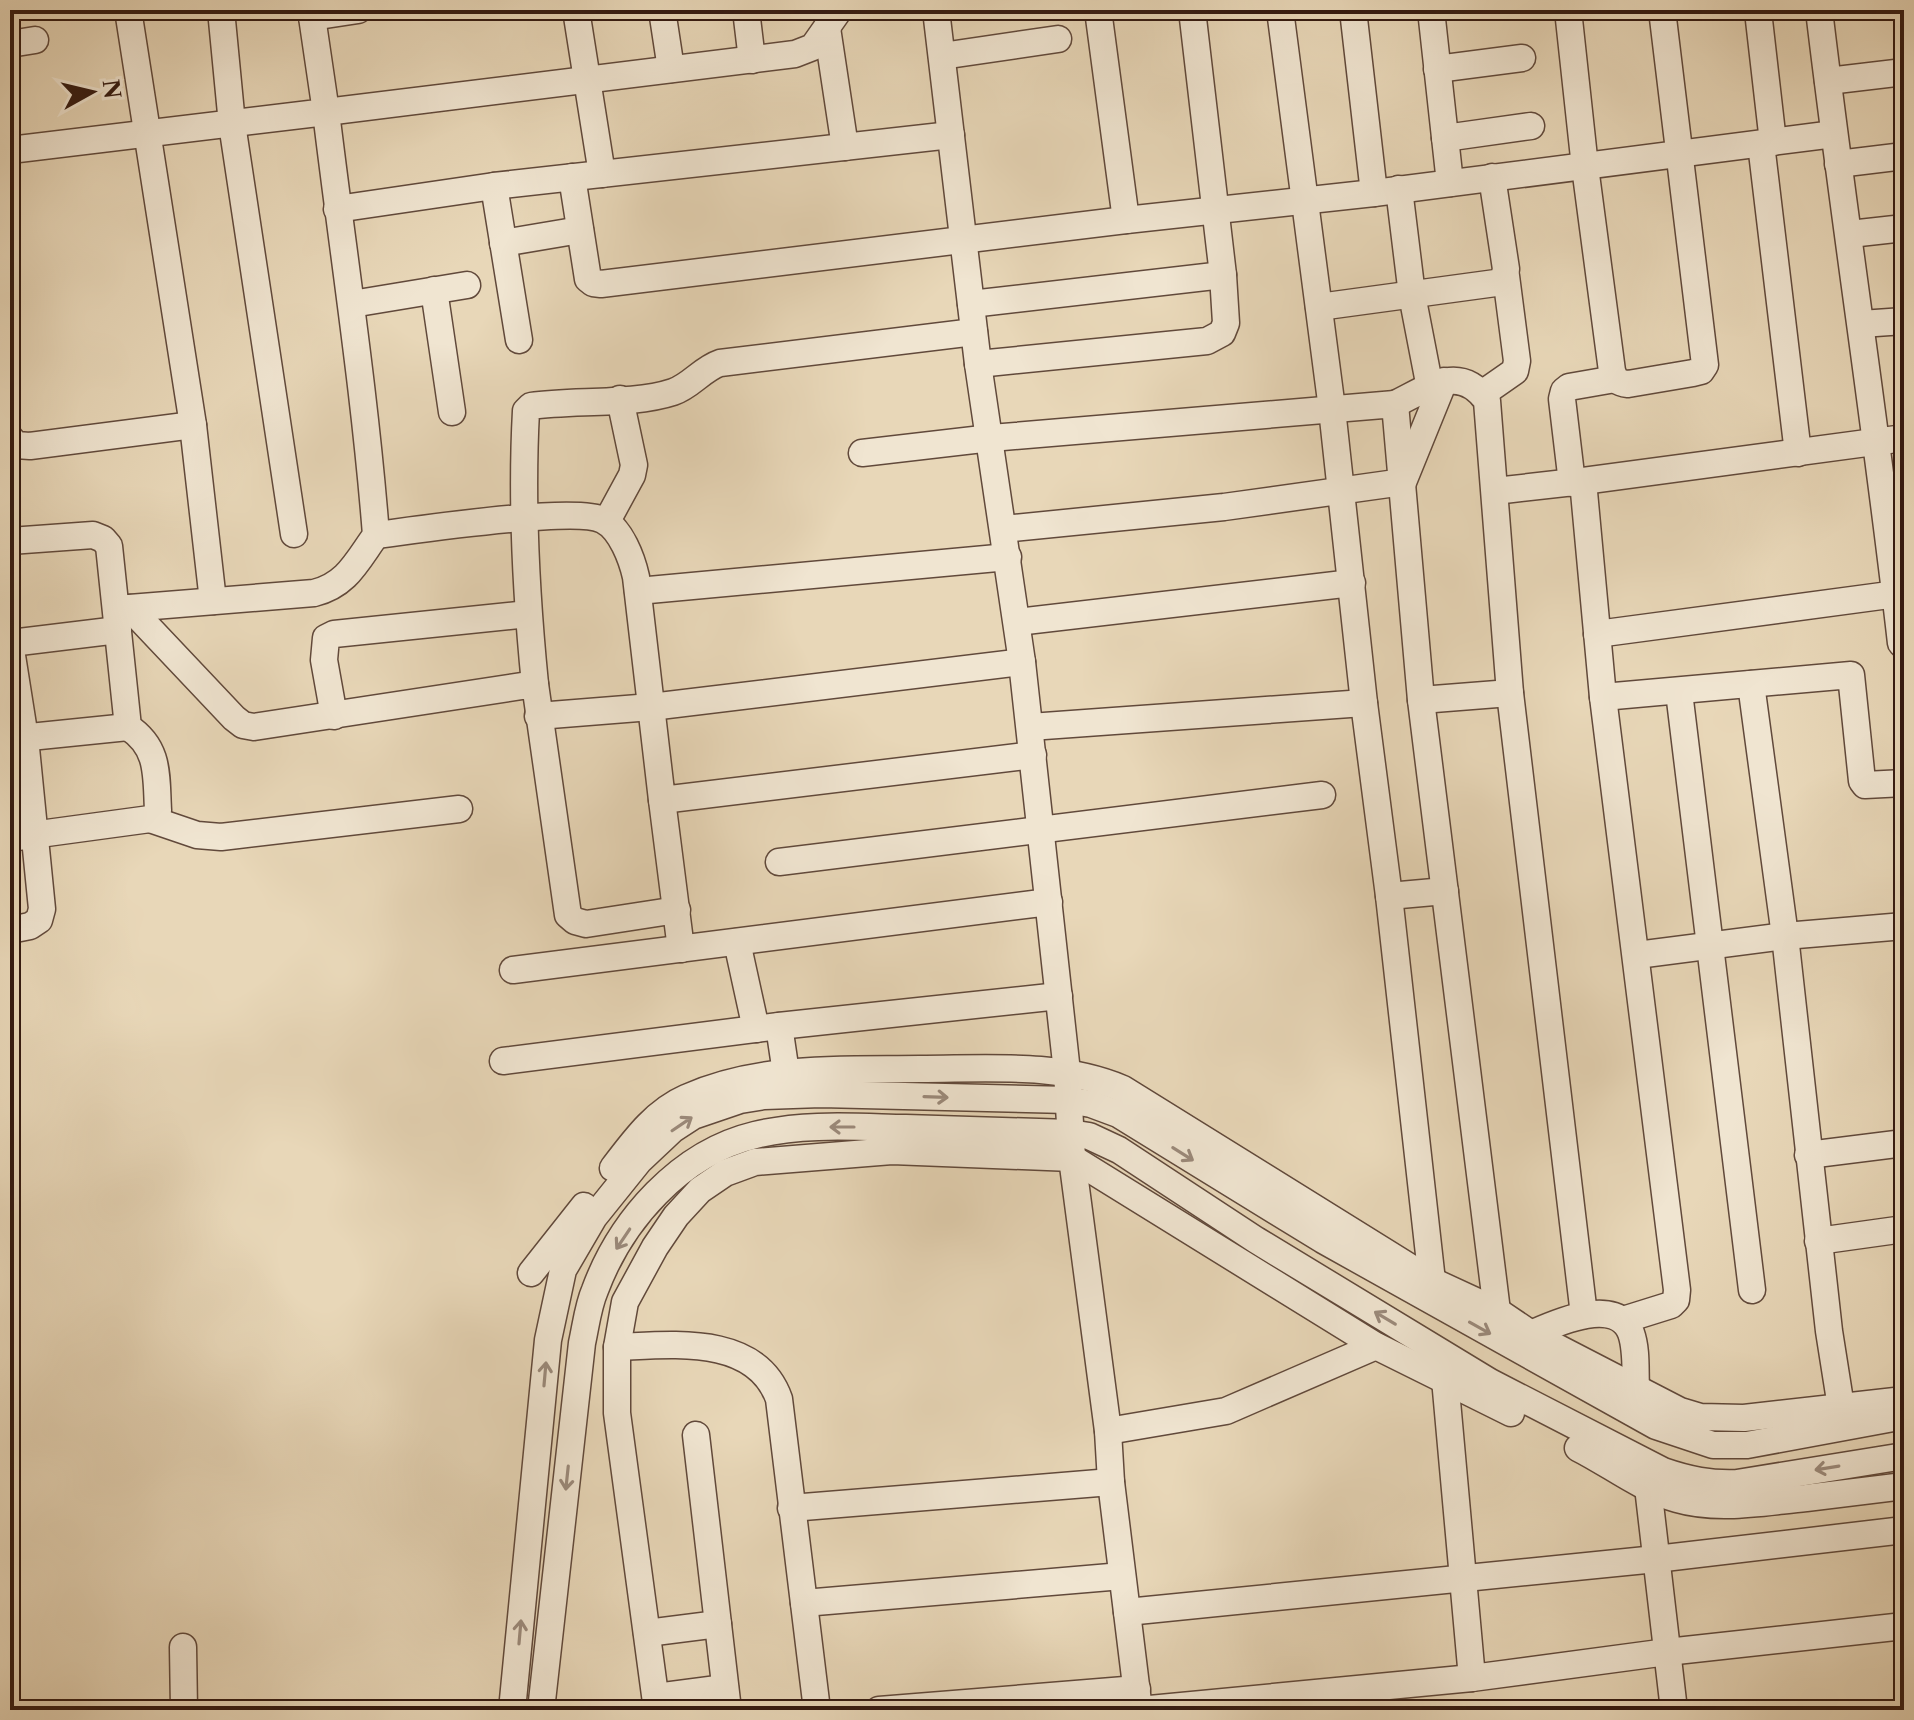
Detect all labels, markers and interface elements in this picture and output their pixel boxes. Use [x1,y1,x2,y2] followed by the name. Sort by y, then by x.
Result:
[52,52,132,132] north arrow
[97,78,126,101] text: N
[922,1089,949,1105] one-way arrow
[670,1115,692,1132] one-way arrow
[829,1119,856,1135] one-way arrow
[1171,1146,1194,1162] one-way arrow
[614,1227,631,1249] one-way arrow
[1374,1310,1397,1326] one-way arrow
[1467,1320,1491,1336] one-way arrow
[537,1361,552,1387] one-way arrow
[1815,1462,1840,1477] one-way arrow
[559,1464,574,1491] one-way arrow
[513,1619,528,1646] one-way arrow

